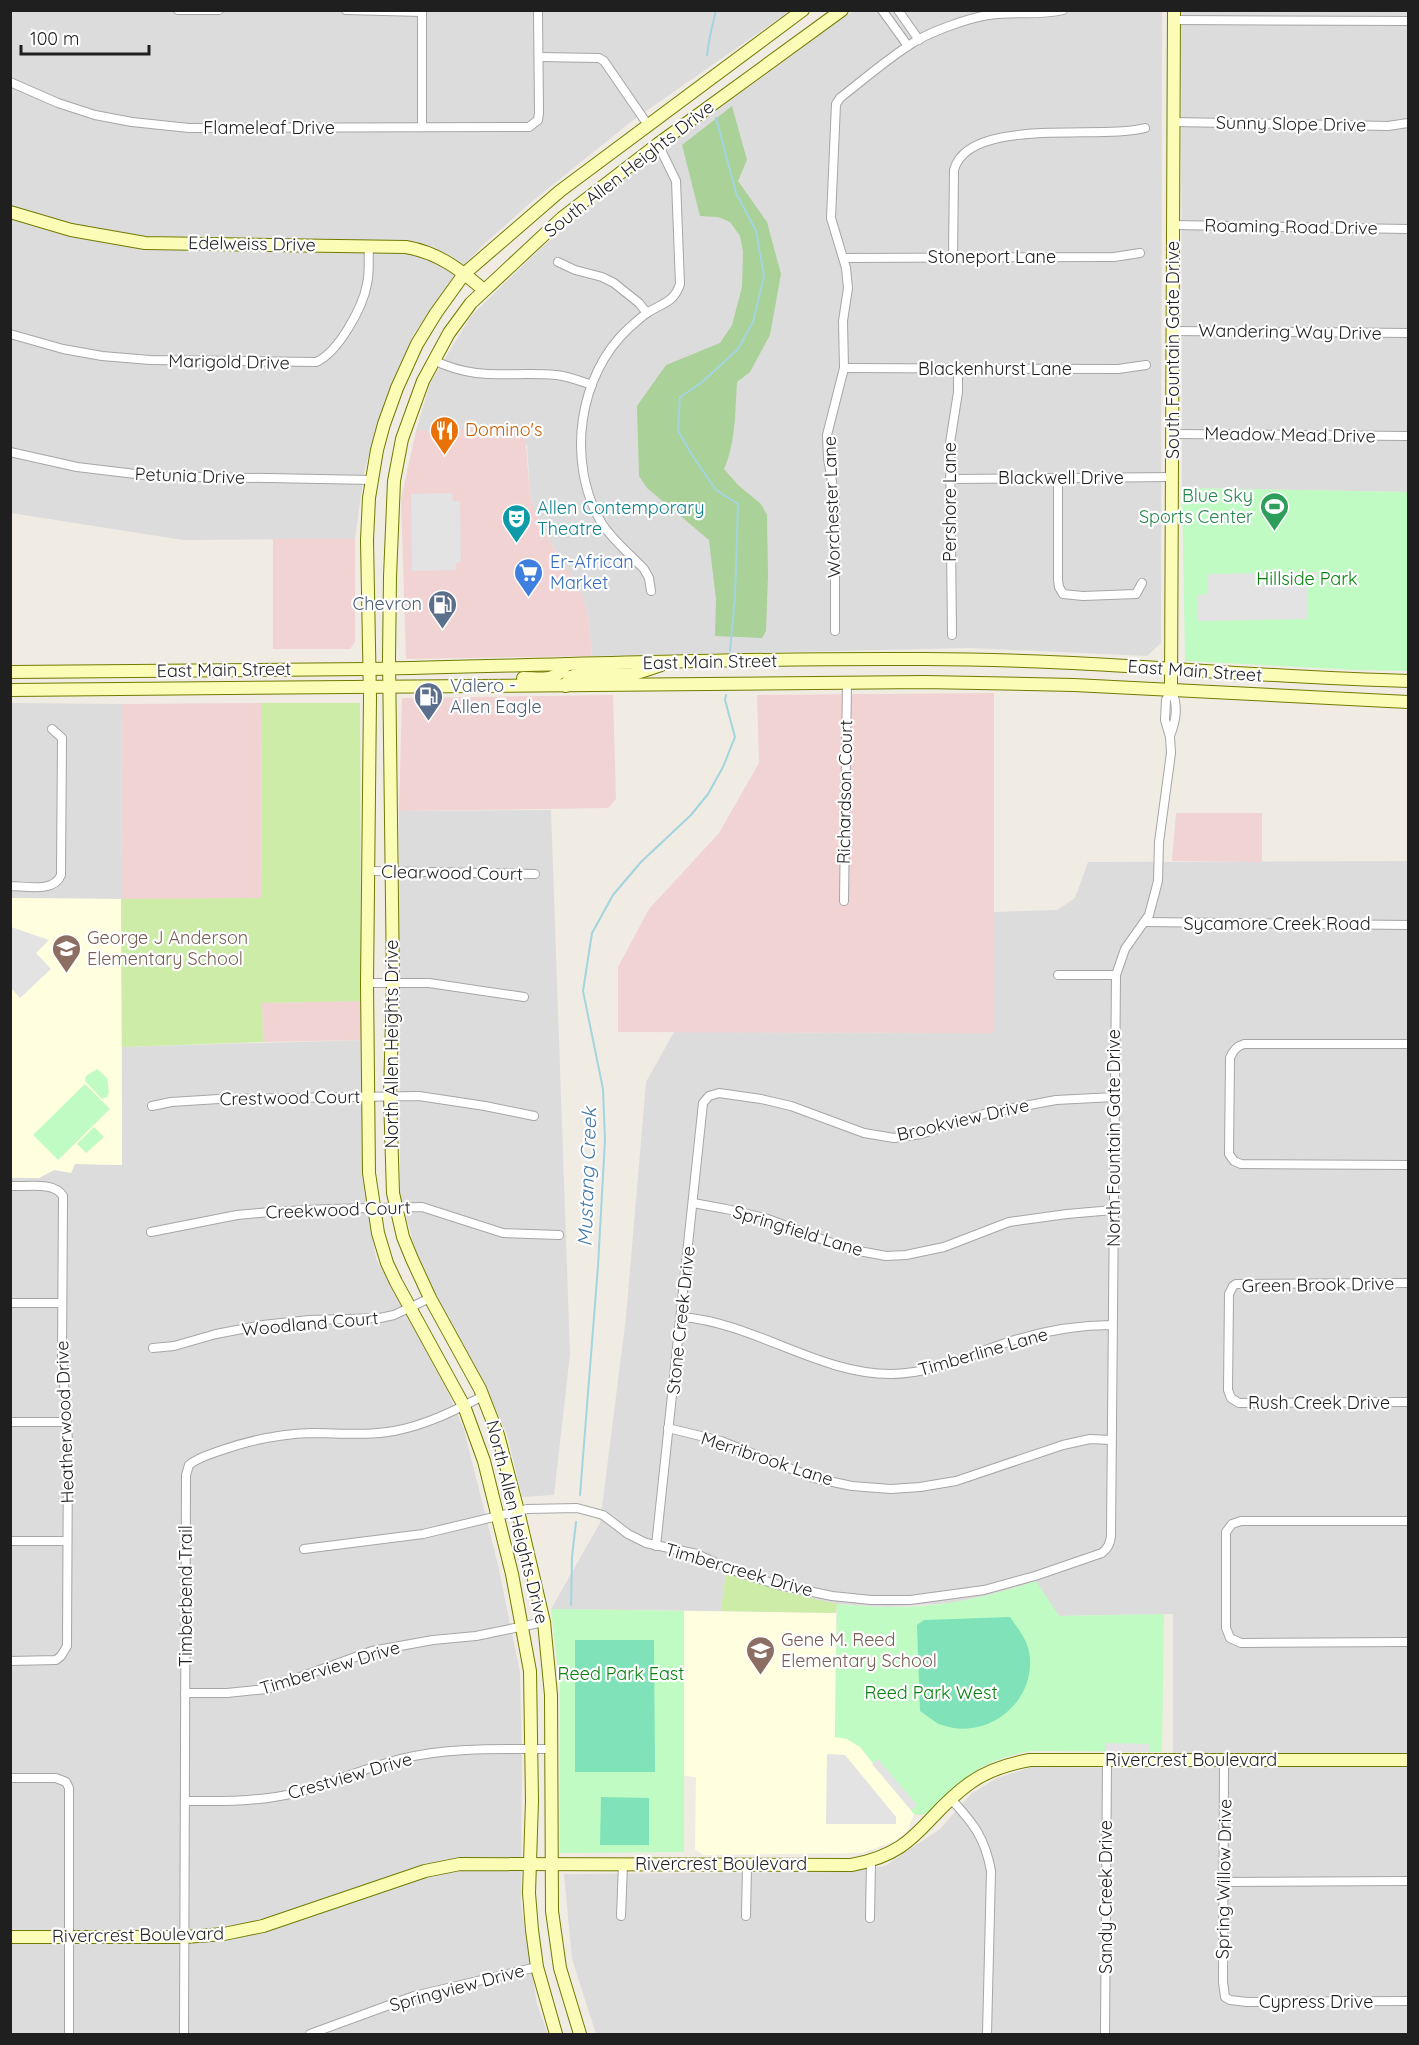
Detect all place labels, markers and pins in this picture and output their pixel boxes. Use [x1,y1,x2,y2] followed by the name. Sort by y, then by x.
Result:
[428,414,460,456] restaurant icon: Domino's
[465,418,542,441] place label: Domino's
[1139,484,1253,528] place label: Blue Sky Sports Center
[1258,490,1290,532] sports icon: Blue Sky Sports Center
[537,496,704,540] place label: Allen Contemporary Theatre
[500,502,532,544] theatre icon: Allen Contemporary Theatre
[550,550,634,594] place label: Er-African Market
[513,556,545,598] supermarket icon: Er-African Market
[427,588,459,630] fuel station icon: Chevron
[353,592,422,615] place label: Chevron
[450,674,542,718] place label: Valero - Allen Eagle
[413,680,445,722] fuel station icon: Valero - Allen Eagle
[87,926,248,970] place label: George J Anderson Elementary School
[50,932,82,974] school or university icon: George J Anderson Elementary School
[781,1628,937,1672] place label: Gene M. Reed Elementary School
[744,1634,776,1676] school or university icon: Gene M. Reed Elementary School

